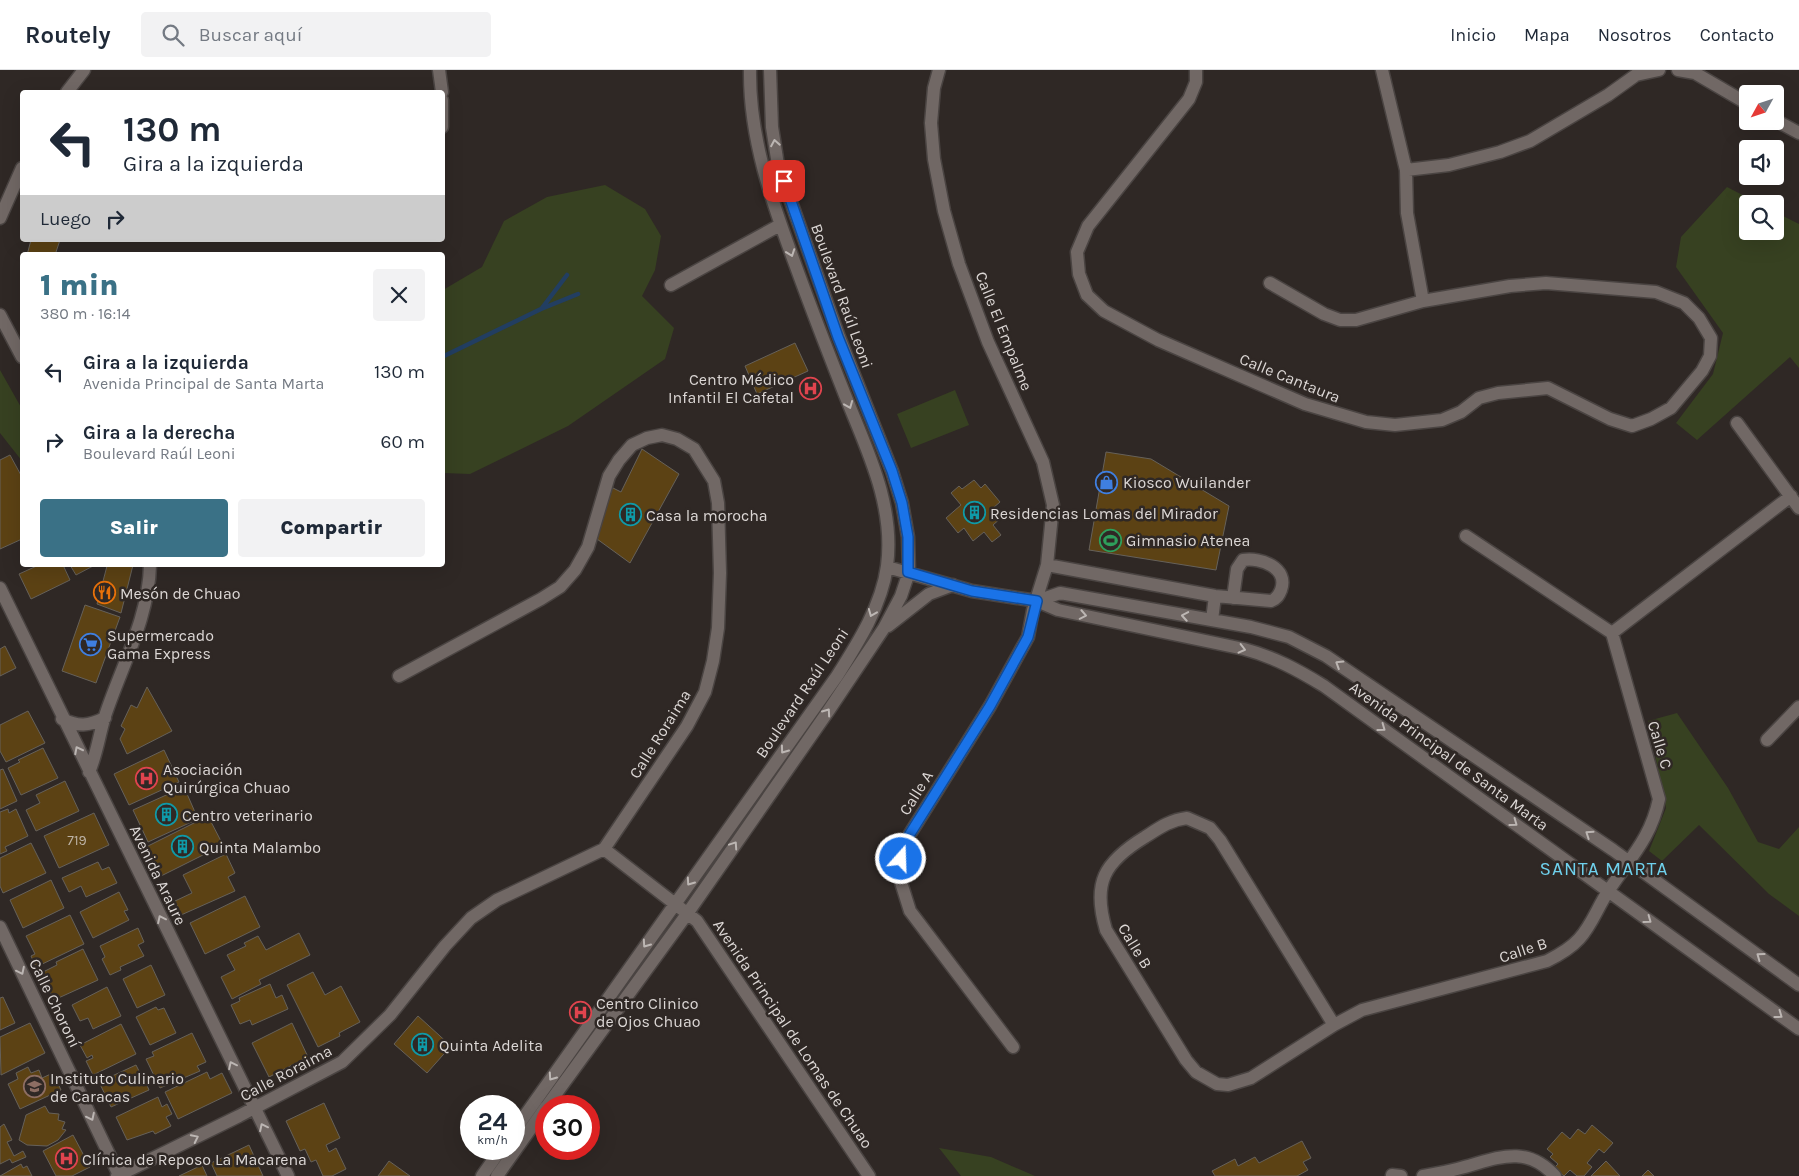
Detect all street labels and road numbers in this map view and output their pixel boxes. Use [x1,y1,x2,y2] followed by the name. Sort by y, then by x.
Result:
[807,221,877,371] street label: Boulevard Raúl Leoni
[971,269,1037,393] street label: Calle El Empalme
[1237,349,1343,407] street label: Calle Cantaura
[752,624,852,762] street label: Boulevard Raúl Leoni
[1346,677,1552,835] street label: Avenida Principal de Santa Marta
[625,686,695,782] street label: Calle Roraima
[1644,719,1676,772] street label: Calle C
[895,767,937,819] street label: Calle A
[126,822,190,928] street label: Avenida Araure
[709,916,877,1152] street label: Avenida Principal de Lomas de Chuao
[1114,920,1156,972] street label: Calle B
[1497,933,1549,967] street label: Calle B
[25,955,85,1051] street label: Calle Choroní
[237,1041,335,1105] street label: Calle Roraima

